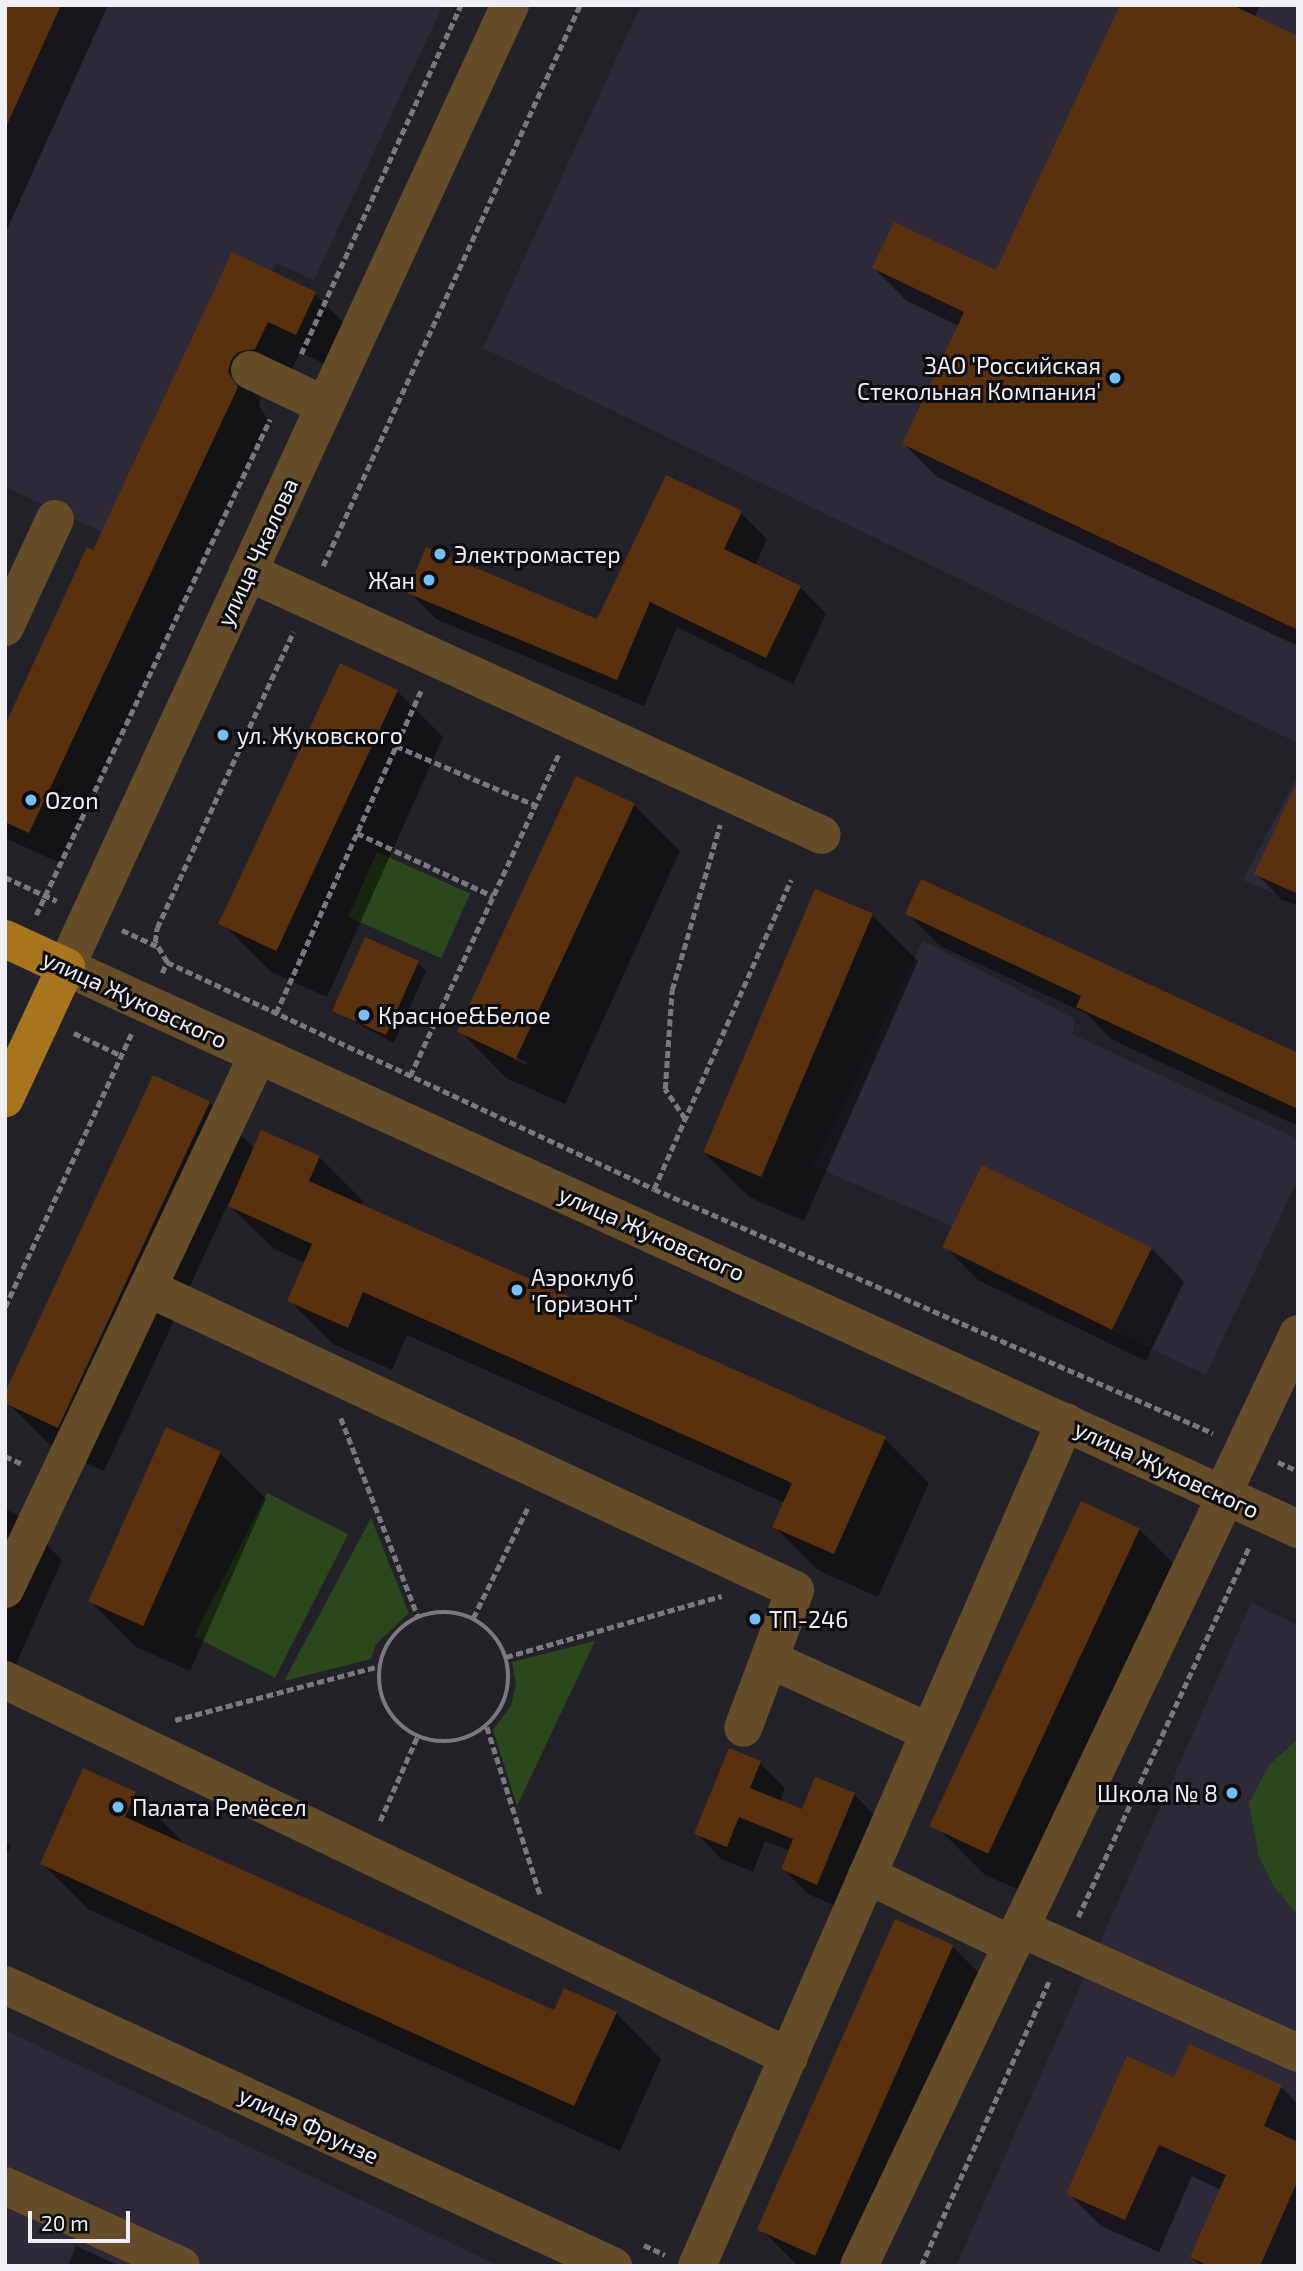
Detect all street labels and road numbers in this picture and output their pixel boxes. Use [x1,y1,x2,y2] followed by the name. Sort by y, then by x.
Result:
[211,474,303,630] street label: улица Чкалова
[38,944,232,1054] street label: улица Жуковского
[555,1180,749,1286] street label: улица Жуковского
[1070,1414,1264,1524] street label: улица Жуковского
[235,2081,383,2169] street label: улица Фрунзе

